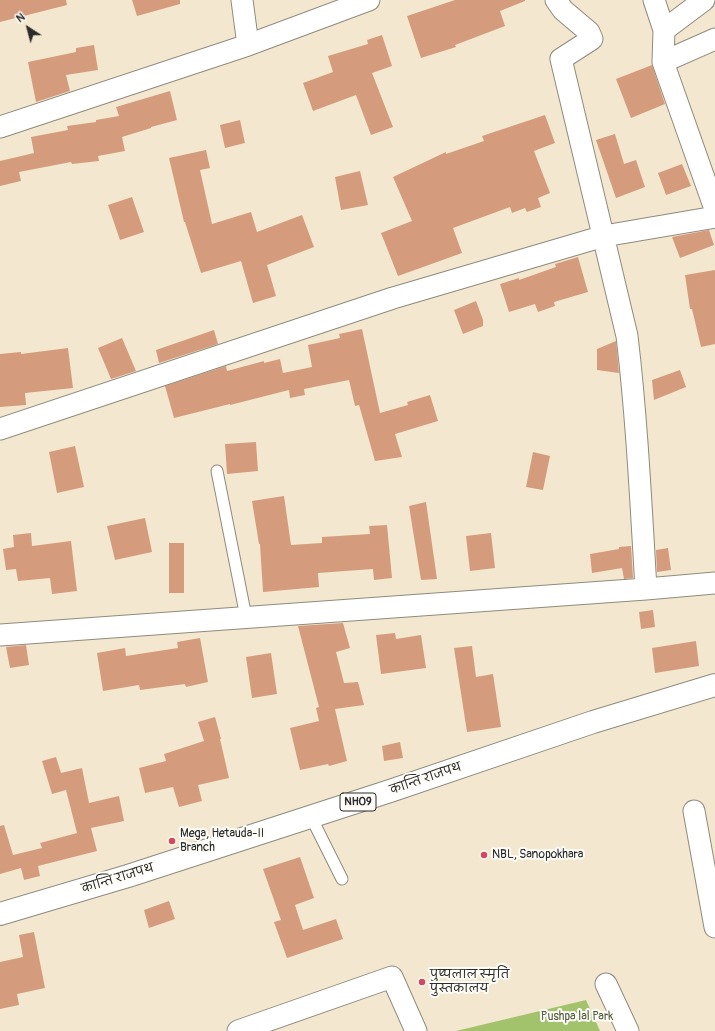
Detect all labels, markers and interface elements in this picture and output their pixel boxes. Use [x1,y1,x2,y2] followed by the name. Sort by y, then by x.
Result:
[8,8,48,48] north arrow
[14,10,27,25] text: N
[388,760,464,798] street label: कान्ति राजपथ
[340,793,376,811] road number: NH09
[180,827,264,855] place label: Mega, Hetauda-II Branch
[167,836,177,846] marker: Mega, Hetauda-II Branch
[492,848,583,862] place label: NBL, Sanopokhara
[479,850,489,860] marker: NBL, Sanopokhara
[80,861,156,897] street label: कान्ति राजपथ
[430,968,509,996] place label: पुष्पलाल स्मृति पुस्तकालय
[417,977,427,987] marker: पुष्पलाल स्मृति पुस्तकालय
[541,1010,613,1024] park label: Pushpa lal Park

